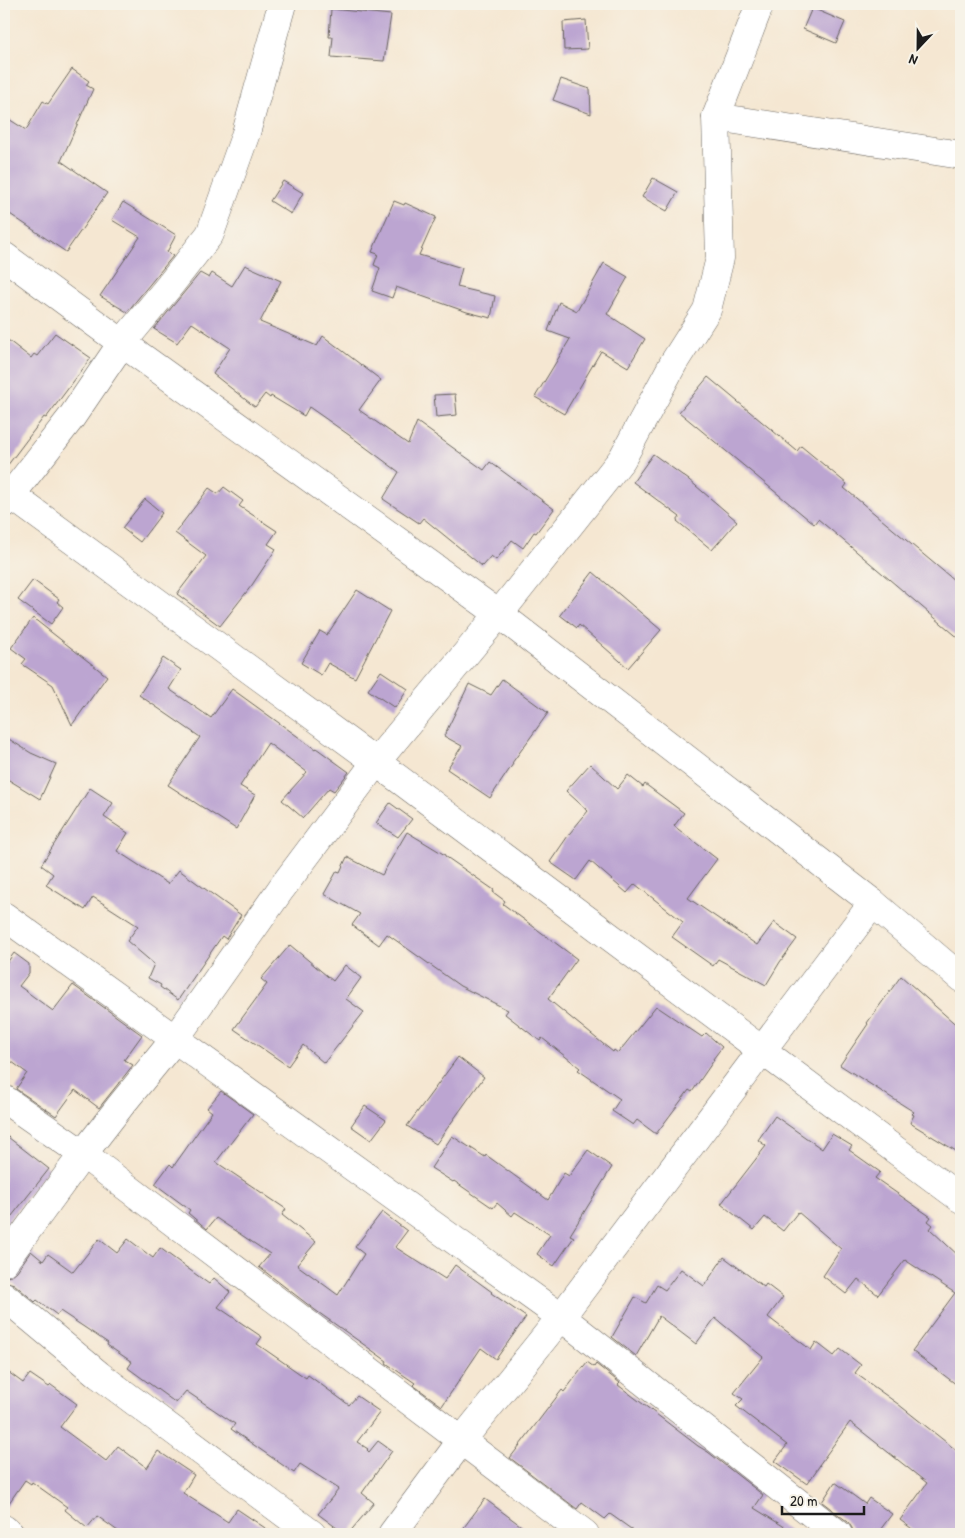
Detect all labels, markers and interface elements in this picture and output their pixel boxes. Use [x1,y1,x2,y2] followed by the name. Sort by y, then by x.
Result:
[892,22,942,72] north arrow
[905,50,920,71] text: N
[782,1483,865,1515] scale bar
[790,1490,817,1511] text: 20 m

